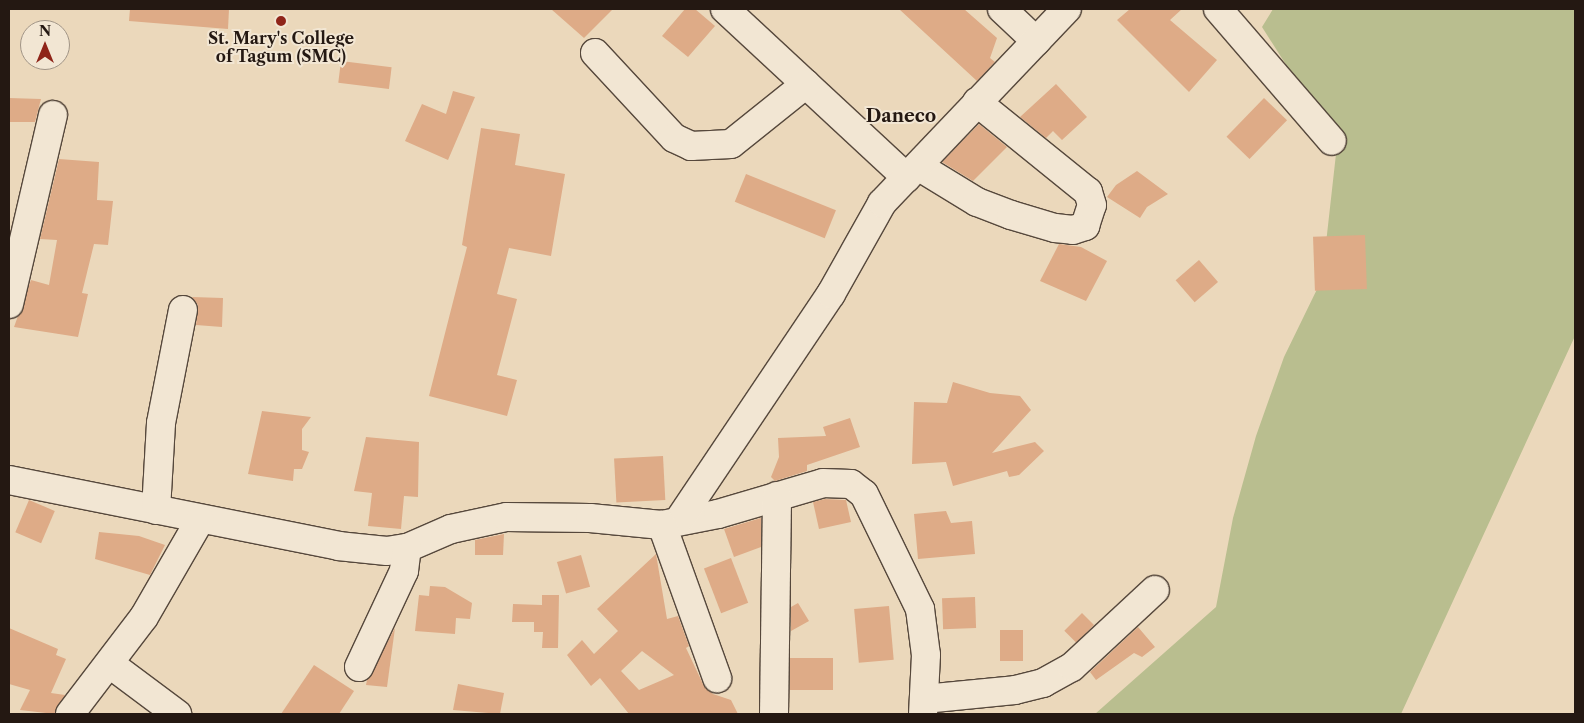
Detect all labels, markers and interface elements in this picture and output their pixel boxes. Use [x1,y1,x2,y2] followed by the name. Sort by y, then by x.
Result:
[275,15,287,27] marker: St. Mary's College of Tagum (SMC)
[20,20,70,70] north arrow
[39,22,51,40] text: N
[208,28,354,66] place label: St. Mary's College of Tagum (SMC)
[866,105,936,127] district label: Daneco

